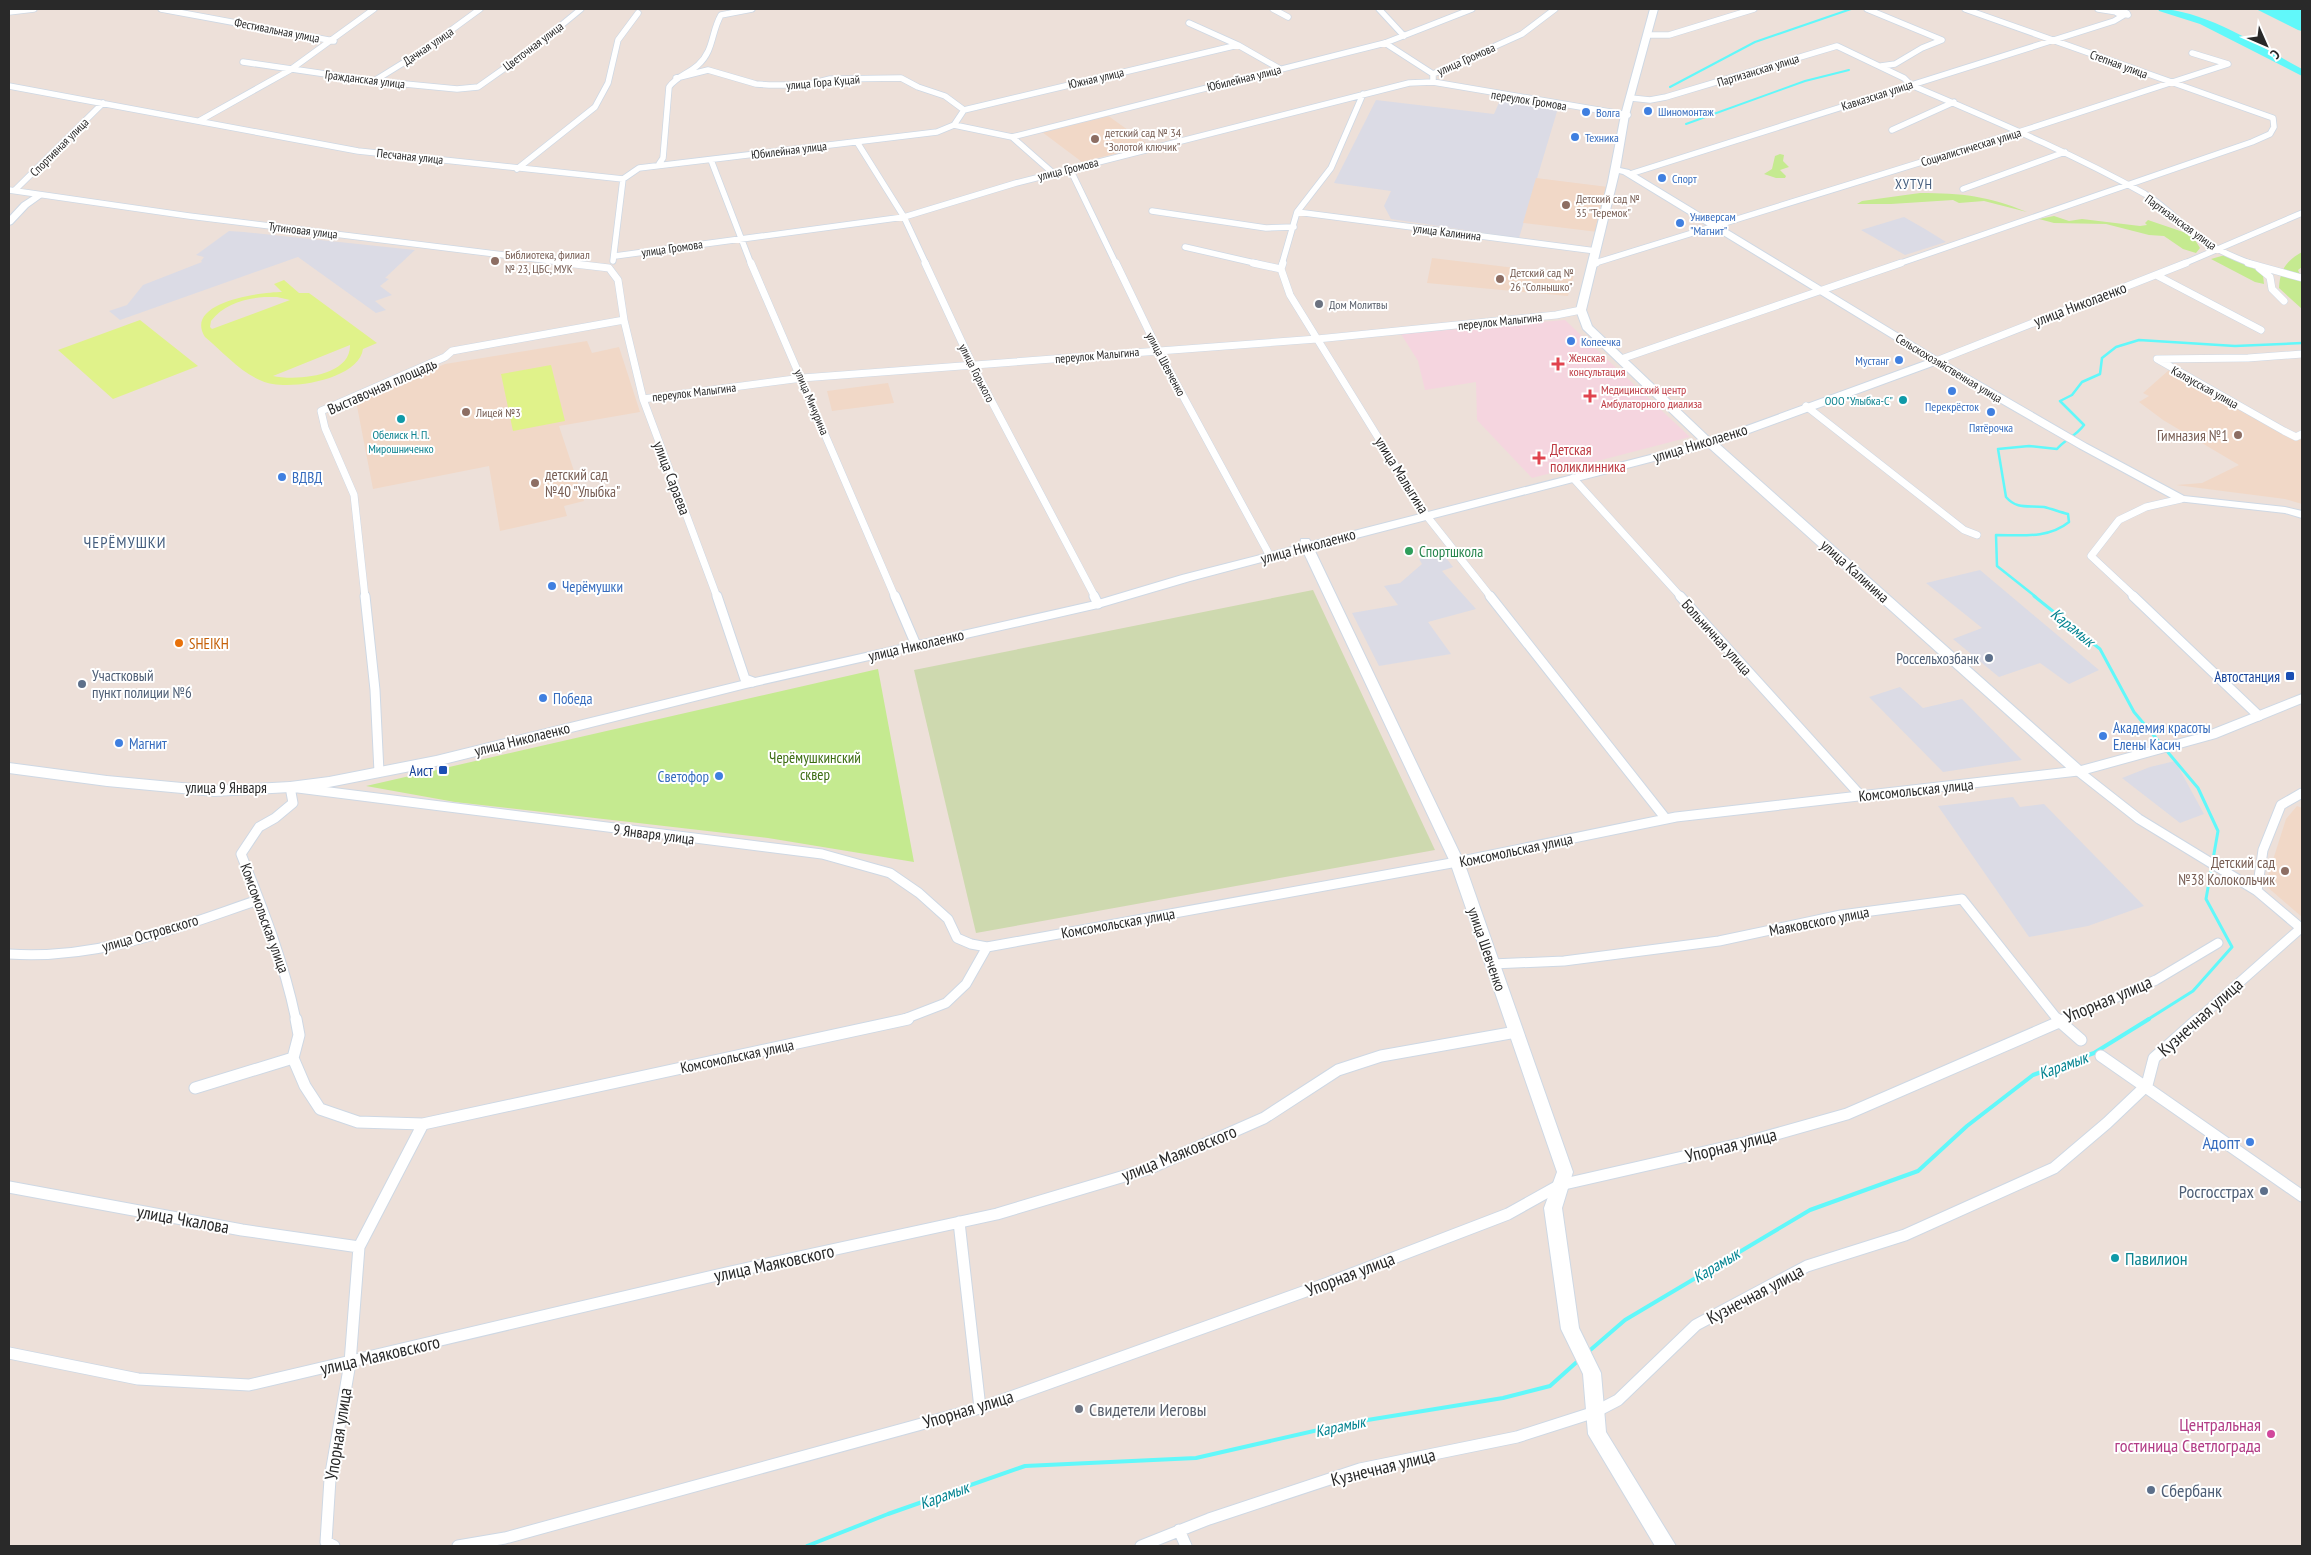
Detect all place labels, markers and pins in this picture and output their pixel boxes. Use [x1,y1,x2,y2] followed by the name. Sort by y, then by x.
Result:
[1658,104,1714,119] place label: Шиномонтаж
[1596,105,1620,120] place label: Волга
[1642,105,1654,117] marker: Шиномонтаж
[1580,106,1592,118] marker: Волга
[1105,125,1182,154] place label: детский сад № 34 "Золотой ключик"
[1585,130,1619,145] place label: Техника
[1569,131,1581,143] marker: Техника
[1089,133,1101,145] marker: детский сад № 34 "Золотой ключик"
[1672,171,1697,186] place label: Спорт
[1656,172,1668,184] marker: Спорт
[1576,191,1640,220] place label: Детский сад № 35 "Теремок"
[1560,199,1572,211] marker: Детский сад № 35 "Теремок"
[1690,209,1736,238] place label: Универсам "Магнит"
[1674,217,1686,229] marker: Универсам "Магнит"
[505,247,590,276] place label: Библиотека, филиал № 23, ЦБС, МУК
[489,255,501,267] marker: Библиотека, филиал № 23, ЦБС, МУК
[1510,265,1574,294] place label: Детский сад № 26 "Солнышко"
[1494,273,1506,285] marker: Детский сад № 26 "Солнышко"
[1329,297,1387,312] place label: Дом Молитвы
[1313,298,1325,310] marker: Дом Молитвы
[1581,334,1621,349] place label: Копеечка
[1565,335,1577,347] marker: Копеечка
[1568,350,1626,379] place label: Женская консультация
[1855,353,1889,368] place label: Мустанг
[1893,354,1905,366] marker: Мустанг
[1551,357,1565,371] marker: Женская консультация
[1601,382,1702,411] place label: Медицинский центр Амбулаторного диализа
[1946,385,1958,397] marker: Перекрёсток
[1583,389,1597,403] marker: Медицинский центр Амбулаторного диализа
[1825,393,1893,408] place label: ООО "Улыбка-С"
[1897,394,1909,406] marker: ООО "Улыбка-С"
[1925,399,1979,414] place label: Перекрёсток
[475,405,521,420] place label: Лицей №3
[460,406,472,418] marker: Лицей №3
[1985,406,1997,418] marker: Пятёрочка
[395,413,407,425] marker: Обелиск Н. П. Мирошниченко
[1969,420,2013,435] place label: Пятёрочка
[2157,426,2228,445] place label: Гимназия №1
[368,427,434,456] place label: Обелиск Н. П. Мирошниченко
[2232,429,2244,441] marker: Гимназия №1
[1550,440,1626,476] place label: Детская поликлинника
[1532,451,1546,465] marker: Детская поликлинника
[545,465,620,501] place label: детский сад №40 "Улыбка"
[292,468,322,487] place label: ВДВД
[276,471,288,483] marker: ВДВД
[529,477,541,489] marker: детский сад №40 "Улыбка"
[1419,542,1483,561] place label: Спортшкола
[1403,545,1415,557] marker: Спортшкола
[562,577,623,596] place label: Черёмушки
[546,580,558,592] marker: Черёмушки
[189,634,229,653] place label: SHEIKH
[173,637,185,649] marker: SHEIKH
[1896,649,1979,668] place label: Россельхозбанк
[1983,652,1995,664] marker: Россельхозбанк
[92,666,192,702] place label: Участковый пункт полиции №6
[2214,667,2280,686] place label: Автостанция
[2284,670,2296,682] marker: Автостанция
[76,678,88,690] marker: Участковый пункт полиции №6
[553,689,592,708] place label: Победа
[537,692,549,704] marker: Победа
[2113,718,2211,754] place label: Академия красоты Елены Касич
[2097,730,2109,742] marker: Академия красоты Елены Касич
[129,734,167,753] place label: Магнит
[113,737,125,749] marker: Магнит
[409,761,433,780] place label: Аист
[437,764,449,776] marker: Аист
[658,767,709,786] place label: Светофор
[713,770,725,782] marker: Светофор
[2178,853,2275,889] place label: Детский сад №38 Колокольчик
[2279,865,2291,877] marker: Детский сад №38 Колокольчик
[2202,1131,2240,1154] place label: Адопт
[2244,1136,2256,1148] marker: Адопт
[2179,1180,2255,1203] place label: Росгосстрах
[2258,1185,2270,1197] marker: Росгосстрах
[2125,1247,2188,1270] place label: Павилион
[2109,1252,2121,1264] marker: Павилион
[1089,1398,1207,1421] place label: Свидетели Иеговы
[1073,1403,1085,1415] marker: Свидетели Иеговы
[2115,1413,2261,1457] place label: Центральная гостиница Светлограда
[2265,1428,2277,1440] marker: Центральная гостиница Светлограда
[2161,1479,2222,1502] place label: Сбербанк
[2145,1484,2157,1496] marker: Сбербанк

